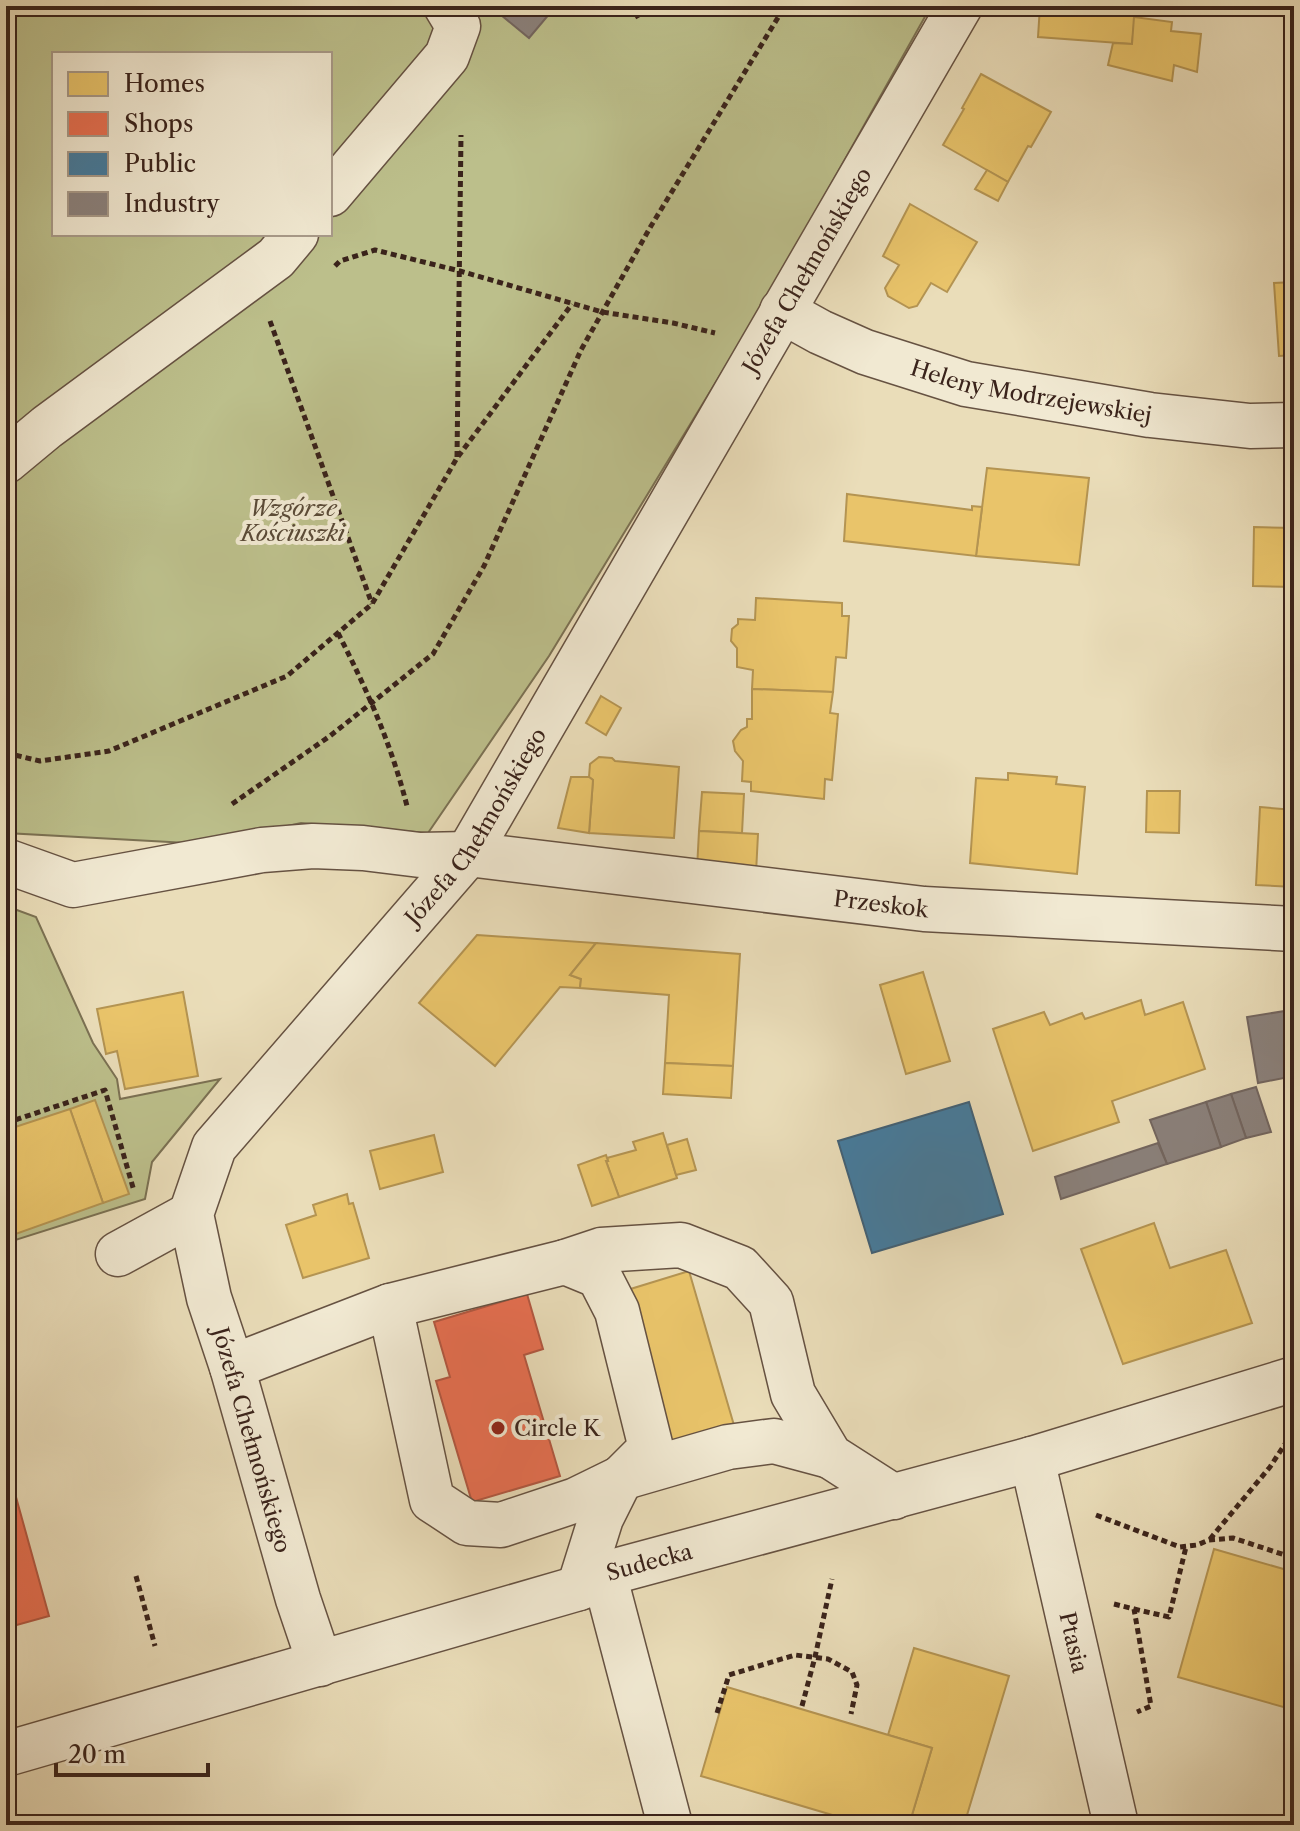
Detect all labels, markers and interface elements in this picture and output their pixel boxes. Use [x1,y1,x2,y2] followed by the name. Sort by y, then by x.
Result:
[52,52,332,236] legend
[124,69,205,98] text: Homes
[124,109,193,138] text: Shops
[124,149,196,178] text: Public
[735,163,877,381] street label: Józefa Chełmońskiego
[124,189,220,218] text: Industry
[907,354,1154,429] street label: Heleny Modrzejewskiej
[239,495,346,547] park label: Wzgórze Kościuszki
[397,723,552,933] street label: Józefa Chełmońskiego
[832,885,931,924] street label: Przeskok
[206,1321,297,1556] street label: Józefa Chełmońskiego
[514,1415,601,1442] place label: Circle K
[489,1419,507,1437] marker: Circle K
[603,1538,696,1587] street label: Sudecka
[1053,1609,1094,1676] street label: Ptasia
[56,1727,208,1777] scale bar
[68,1740,126,1769] text: 20 m

